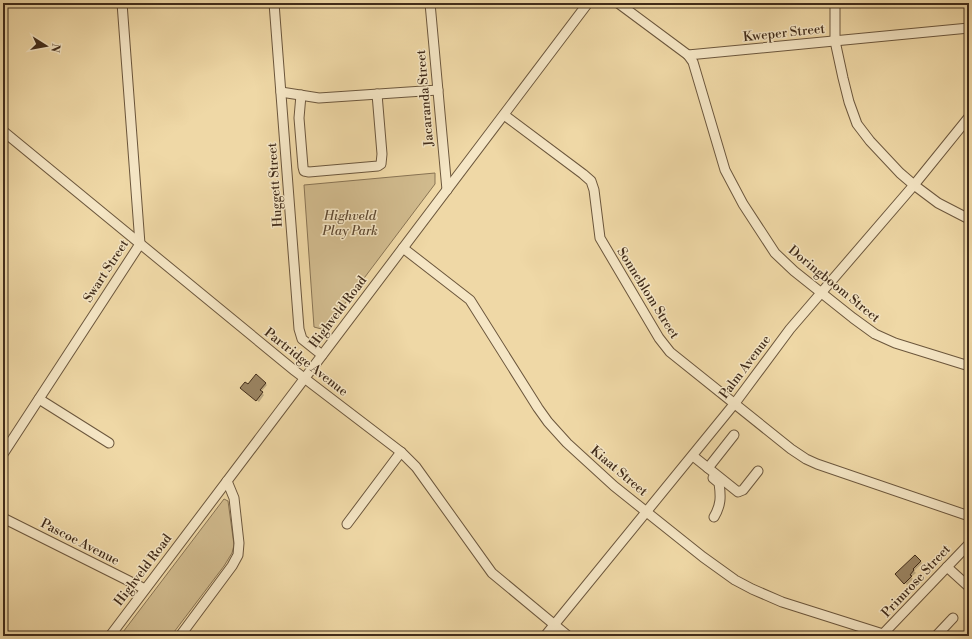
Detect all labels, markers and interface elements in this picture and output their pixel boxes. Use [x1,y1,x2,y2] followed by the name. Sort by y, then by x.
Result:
[742,21,826,45] street label: Kweper Street
[26,26,66,66] north arrow
[47,42,63,54] text: N
[413,49,437,148] street label: Jacaranda Street
[264,142,286,228] street label: Huggett Street
[321,208,378,239] park label: Highveld Play Park
[80,236,132,305] street label: Swart Street
[785,242,883,326] street label: Doringboom Street
[613,244,683,342] street label: Sonneblom Street
[306,272,371,351] street label: Highveld Road
[261,324,351,400] street label: Partridge Avenue
[716,332,774,402] street label: Palm Avenue
[587,443,651,500] street label: Kiaat Street
[38,515,123,569] street label: Pascoe Avenue
[111,530,176,609] street label: Highveld Road
[878,541,954,621] street label: Primrose Street

